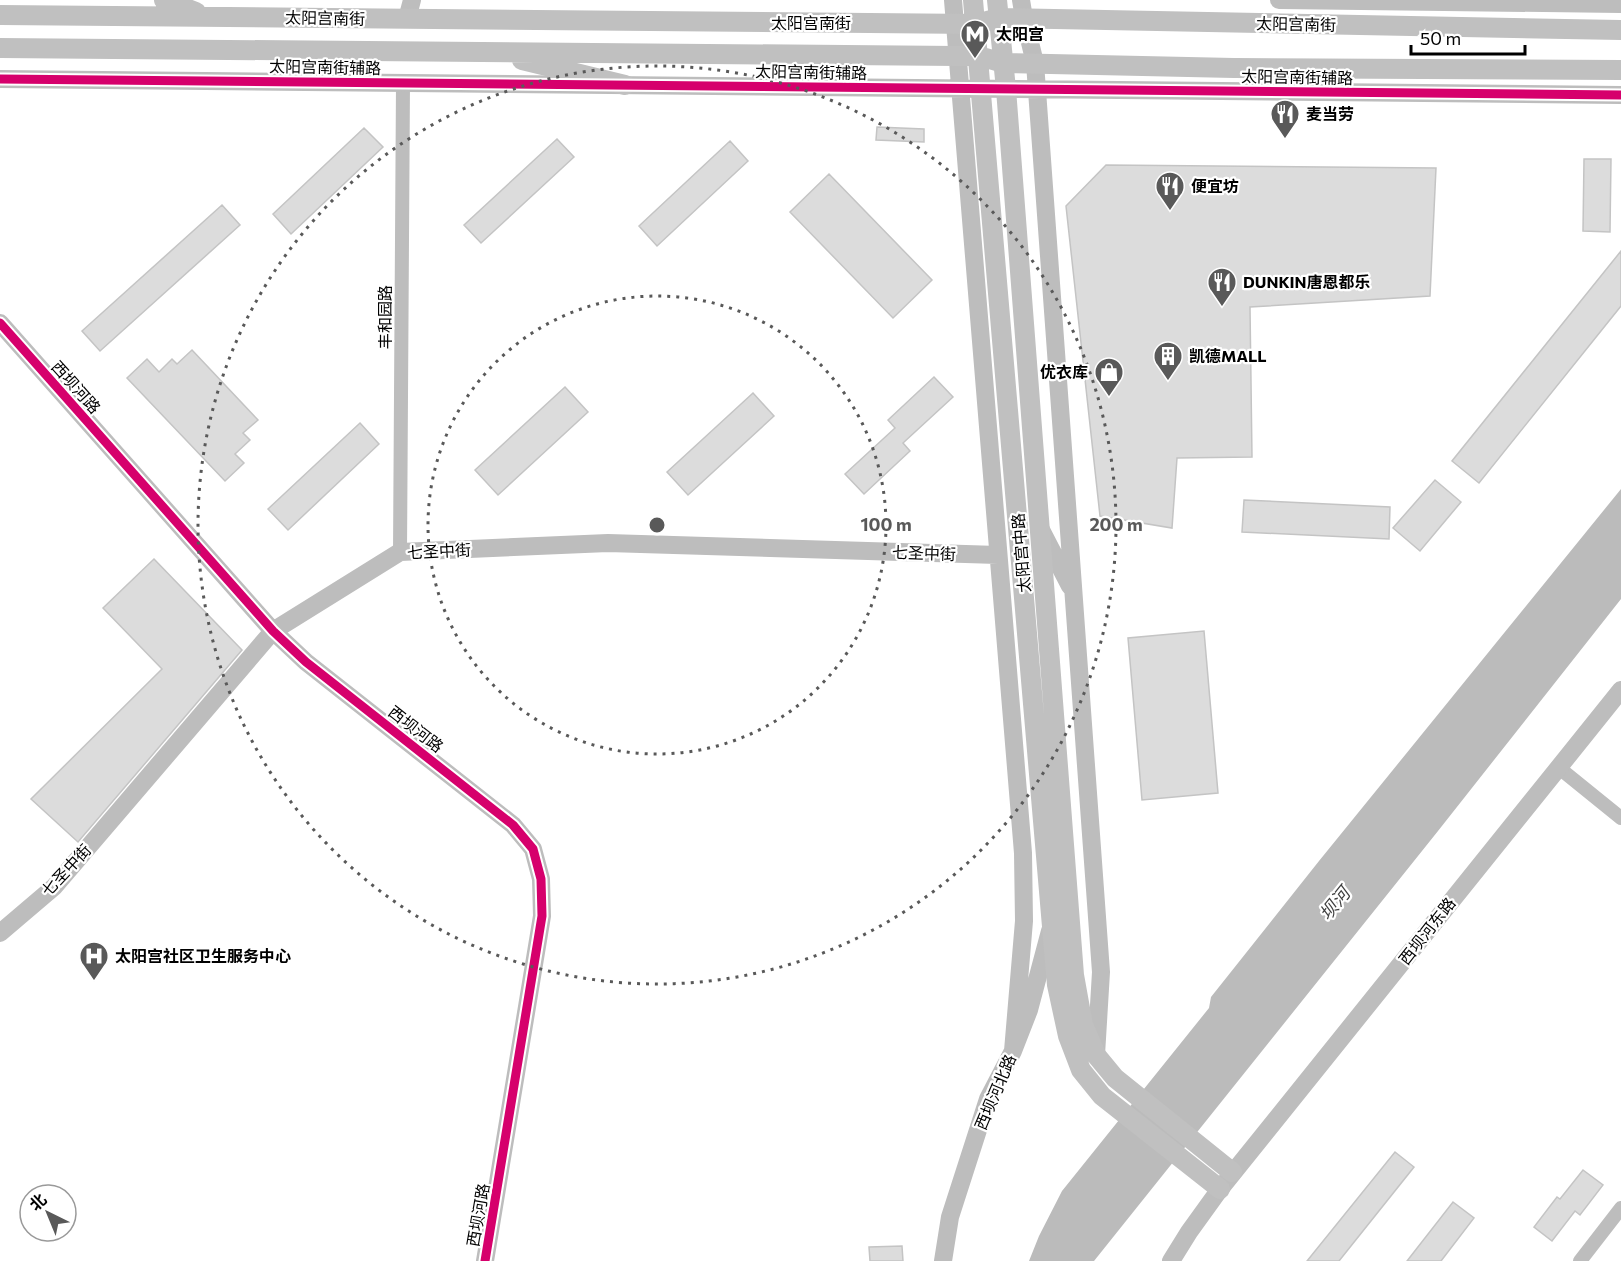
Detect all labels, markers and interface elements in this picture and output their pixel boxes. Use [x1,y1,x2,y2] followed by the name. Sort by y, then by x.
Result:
[285,7,365,28] street label: 太阳宫南街
[771,13,851,32] street label: 太阳宫南街
[1256,13,1336,34] street label: 太阳宫南街
[959,18,991,60] metro station icon: 太阳宫
[1411,18,1525,56] scale bar
[996,24,1044,43] place label: 太阳宫
[1420,27,1461,49] text: 50 m
[269,56,381,77] street label: 太阳宫南街辅路
[755,61,867,82] street label: 太阳宫南街辅路
[1241,66,1353,87] street label: 太阳宫南街辅路
[1269,98,1301,140] restaurant icon: 麦当劳
[1306,104,1354,123] place label: 麦当劳
[1154,170,1186,212] restaurant icon: 便宜坊
[1191,176,1239,195] place label: 便宜坊
[1206,266,1238,308] restaurant icon: DUNKIN唐恩都乐
[1243,272,1371,291] place label: DUNKIN唐恩都乐
[375,285,394,349] street label: 丰和园路
[1152,340,1184,382] building icon: 凯德MALL
[1189,346,1267,365] place label: 凯德MALL
[1093,356,1125,398] shop icon: 优衣库
[48,357,105,417] street label: 西坝河路
[1040,362,1088,381] place label: 优衣库
[1008,512,1033,594] street label: 太阳宫中路
[860,513,912,535] text: 100 m
[1089,513,1143,535] text: 200 m
[647,515,667,535] centre of rings
[407,539,471,562] street label: 七圣中街
[892,542,956,563] street label: 七圣中街
[385,701,447,756] street label: 西坝河路
[37,840,94,900] street label: 七圣中街
[1314,880,1356,924] water label: 坝河
[1394,893,1459,968] street label: 西坝河东路
[78,940,110,982] hospital icon: 太阳宫社区卫生服务中心
[115,946,291,965] place label: 太阳宫社区卫生服务中心
[970,1051,1019,1132] street label: 西坝河北路
[463,1182,492,1248] street label: 西坝河路
[18,1183,78,1243] north arrow
[25,1189,50,1214] text: 北

